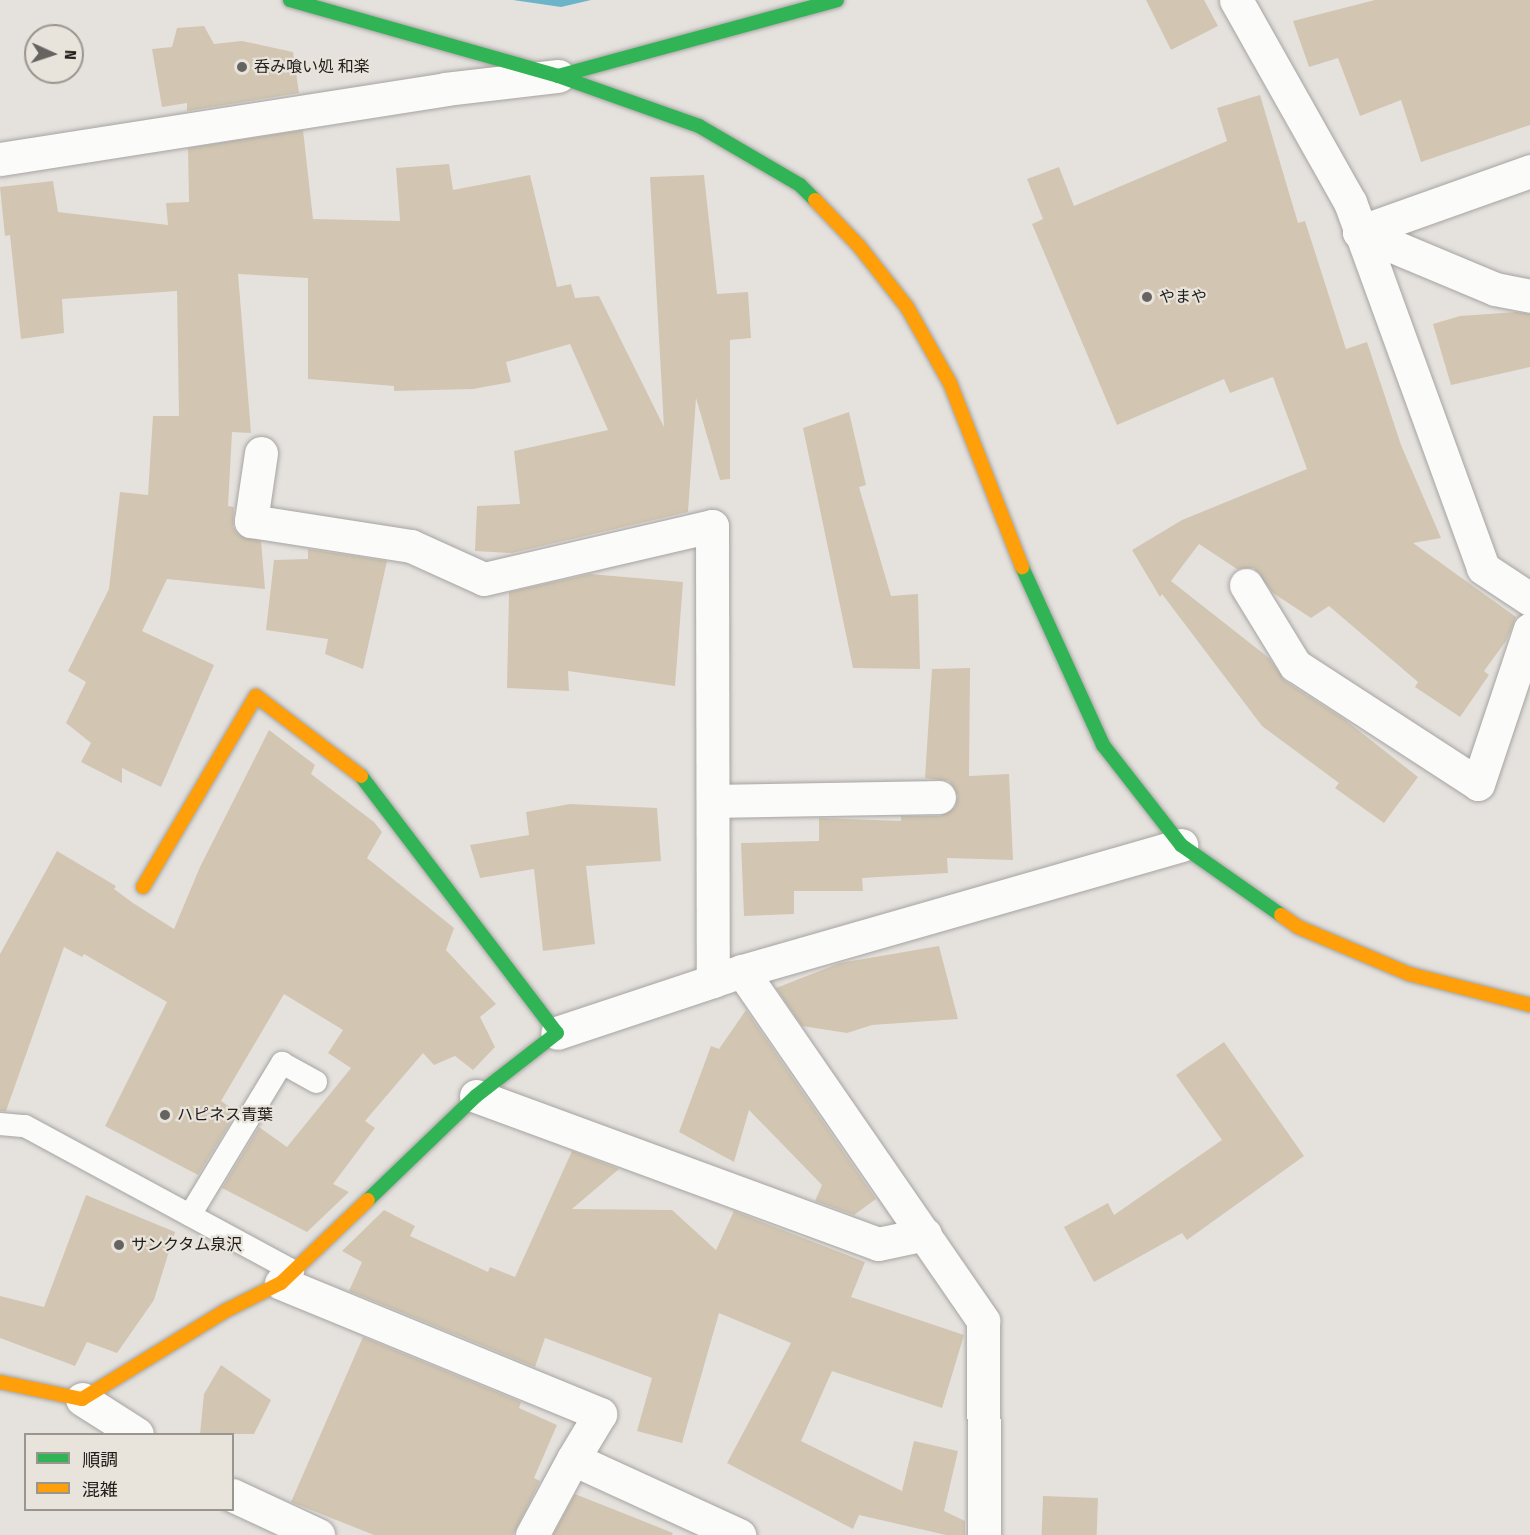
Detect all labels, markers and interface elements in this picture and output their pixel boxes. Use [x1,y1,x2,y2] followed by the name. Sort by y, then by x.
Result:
[24,24,84,84] north arrow
[61,50,80,60] text: N
[254,57,370,77] place label: 呑み喰い処 和楽
[235,60,249,74] marker: 呑み喰い処 和楽
[1159,287,1207,307] place label: やまや
[1140,290,1154,304] marker: やまや
[177,1105,273,1125] place label: ハピネス青葉
[158,1108,172,1122] marker: ハピネス青葉
[131,1235,243,1255] place label: サンクタム泉沢
[112,1238,126,1252] marker: サンクタム泉沢
[24,1433,234,1511] legend
[82,1449,118,1471] text: 順調
[82,1479,118,1501] text: 混雑

